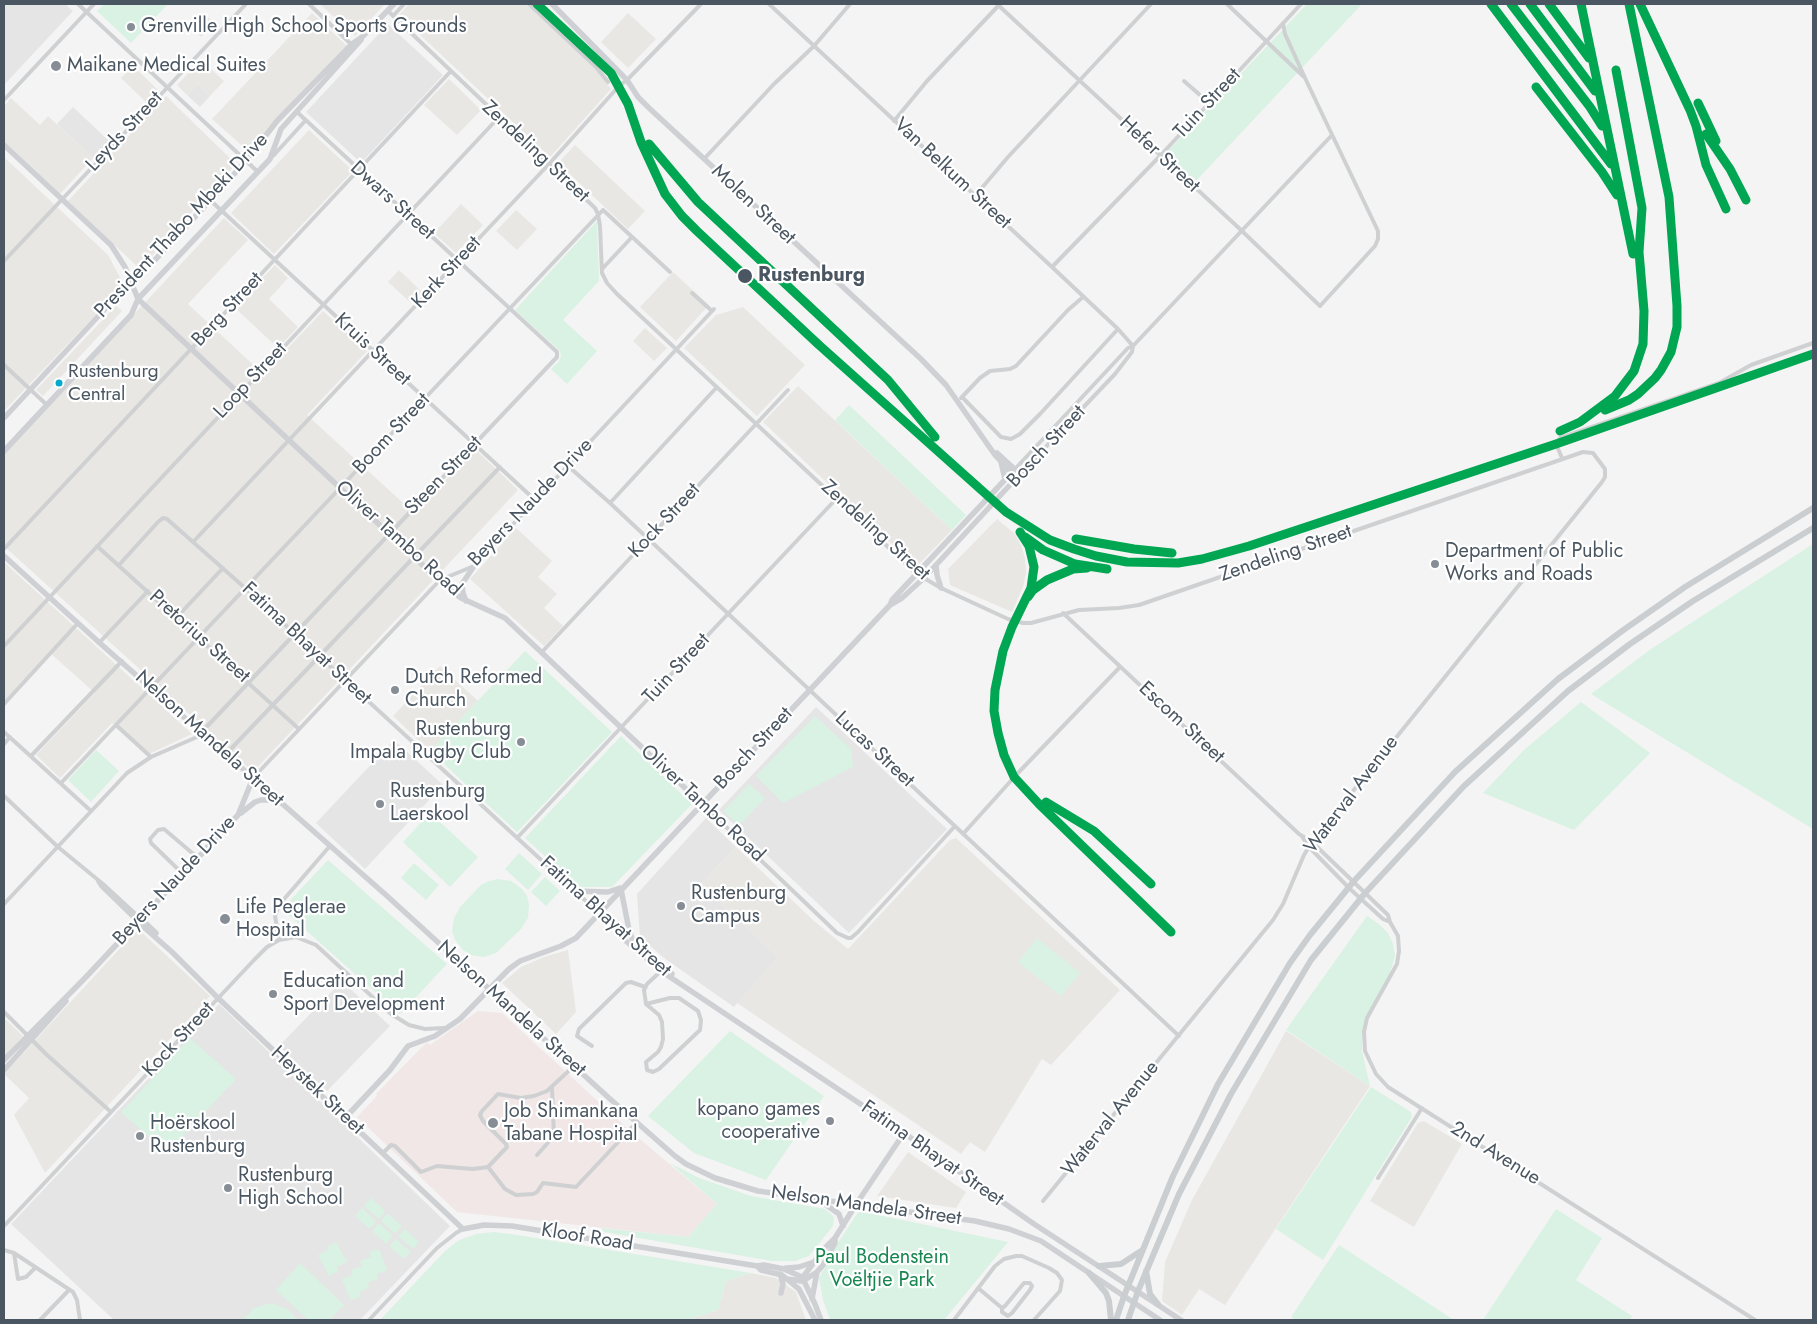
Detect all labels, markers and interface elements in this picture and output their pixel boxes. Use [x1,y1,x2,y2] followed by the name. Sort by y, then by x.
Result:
[141,15,467,39] place label: Grenville High School Sports Grounds
[125,21,137,33] marker: Grenville High School Sports Grounds
[67,54,266,78] place label: Maikane Medical Suites
[49,59,63,73] marker: Maikane Medical Suites
[1169,64,1247,144] street label: Tuin Street
[82,87,168,177] street label: Leyds Street
[476,96,594,208] street label: Zendeling Street
[1114,112,1204,198] street label: Hefer Street
[888,113,1016,235] street label: Van Belkum Street
[90,129,274,323] street label: President Thabo Mbeki Drive
[345,157,439,245] street label: Dwars Street
[706,160,800,250] street label: Molen Street
[407,232,487,314] street label: Kerk Street
[758,264,865,288] place label: Rustenburg
[736,267,754,285] marker: Rustenburg
[187,268,269,352] street label: Berg Street
[329,309,415,391] street label: Kruis Street
[210,338,292,424] street label: Loop Street
[68,361,158,405] place label: Rustenburg Central
[54,378,64,388] marker: Rustenburg Central
[348,388,436,480] street label: Boom Street
[1003,401,1091,493] street label: Bosch Street
[400,431,488,521] street label: Steen Street
[464,434,598,572] street label: Beyers Naude Drive
[330,476,466,602] street label: Oliver Tambo Road
[816,476,934,586] street label: Zendeling Street
[624,479,706,563] street label: Kock Street
[1217,520,1355,588] street label: Zendeling Street
[1445,540,1623,587] place label: Department of Public Works and Roads
[1429,558,1441,570] marker: Department of Public Works and Roads
[236,578,376,710] street label: Fatima Bhayat Street
[144,585,254,689] street label: Pretorius Street
[638,629,716,709] street label: Tuin Street
[130,666,288,812] street label: Nelson Mandela Street
[405,666,542,713] place label: Dutch Reformed Church
[1133,677,1229,769] street label: Escom Street
[389,684,401,696] marker: Dutch Reformed Church
[710,703,798,795] street label: Bosch Street
[829,707,919,793] street label: Lucas Street
[350,718,511,765] place label: Rustenburg Impala Rugby Club
[1300,731,1404,859] street label: Waterval Avenue
[515,736,527,748] marker: Rustenburg Impala Rugby Club
[635,740,769,868] street label: Oliver Tambo Road
[390,780,485,827] place label: Rustenburg Laerskool
[374,798,386,810] marker: Rustenburg Laerskool
[109,811,241,951] street label: Beyers Naude Drive
[534,852,676,982] street label: Fatima Bhayat Street
[691,882,786,929] place label: Rustenburg Campus
[236,896,346,943] place label: Life Peglerae Hospital
[675,900,687,912] marker: Rustenburg Campus
[218,912,232,926] marker: Life Peglerae Hospital
[432,936,590,1082] street label: Nelson Mandela Street
[283,970,444,1017] place label: Education and Sport Development
[267,988,279,1000] marker: Education and Sport Development
[138,998,220,1082] street label: Kock Street
[265,1042,369,1140] street label: Heystek Street
[1057,1057,1165,1181] street label: Waterval Avenue
[856,1096,1008,1212] street label: Fatima Bhayat Street
[697,1098,820,1145] place label: kopano games cooperative
[504,1100,638,1147] place label: Job Shimankana Tabane Hospital
[150,1112,245,1159] place label: Hoërskool Rustenburg
[824,1115,836,1127] marker: kopano games cooperative
[486,1116,500,1130] marker: Job Shimankana Tabane Hospital
[1446,1117,1544,1191] street label: 2nd Avenue
[134,1130,146,1142] marker: Hoërskool Rustenburg
[238,1164,343,1211] place label: Rustenburg High School
[769,1181,963,1231] street label: Nelson Mandela Street
[222,1182,234,1194] marker: Rustenburg High School
[539,1219,635,1257] street label: Kloof Road
[815,1246,949,1293] park label: Paul Bodenstein Voëltjie Park

